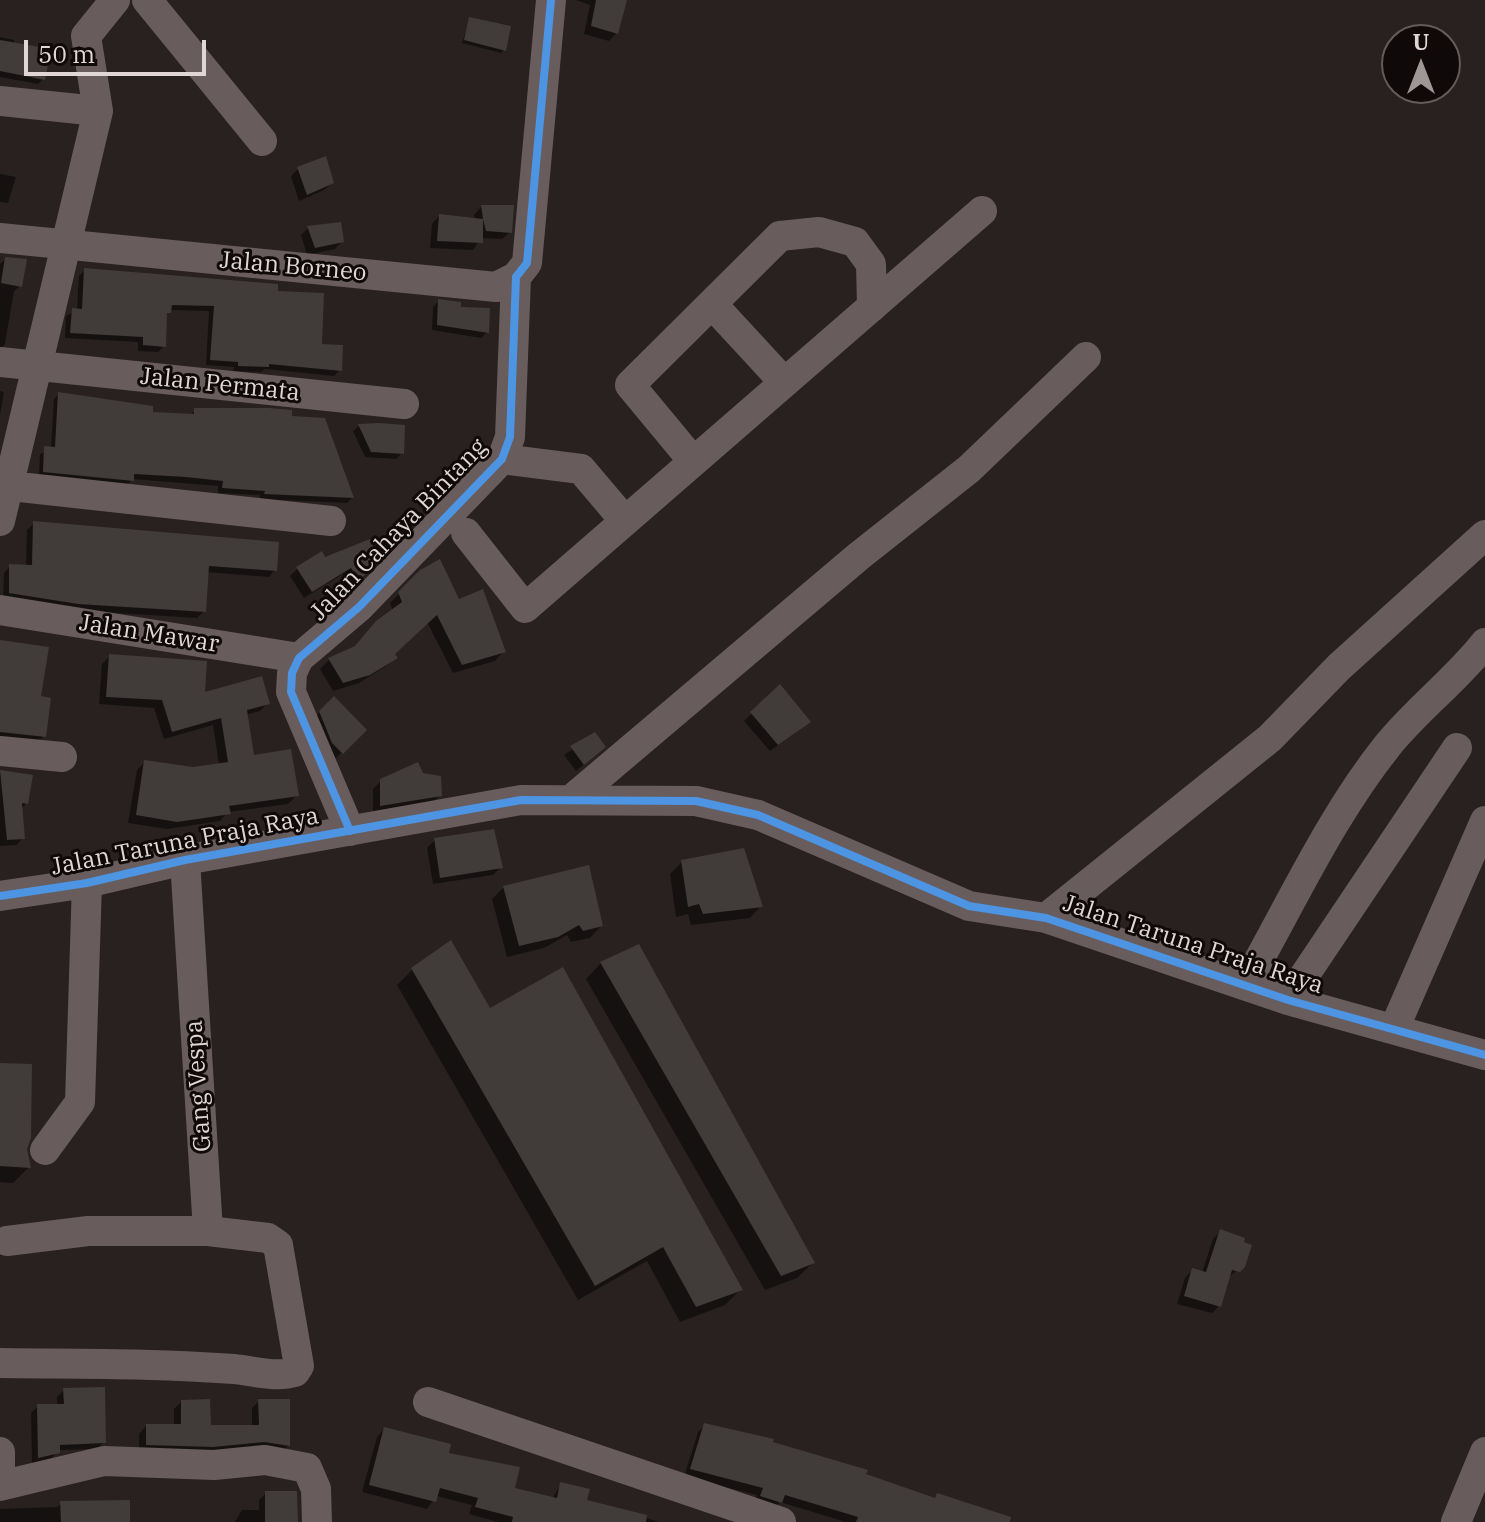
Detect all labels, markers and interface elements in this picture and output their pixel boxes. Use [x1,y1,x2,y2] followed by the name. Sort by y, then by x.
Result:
[28,24,210,74] scale bar
[1381,24,1461,104] north arrow
[1413,27,1429,56] text: U
[38,38,95,70] text: 50 m
[218,246,368,288] street label: Jalan Borneo
[139,362,301,408] street label: Jalan Permata
[305,433,493,627] street label: Jalan Cahaya Bintang
[77,609,221,659] street label: Jalan Mawar
[49,802,321,882] street label: Jalan Taruna Praja Raya
[1059,889,1327,1001] street label: Jalan Taruna Praja Raya
[180,1019,218,1153] street label: Gang Vespa

